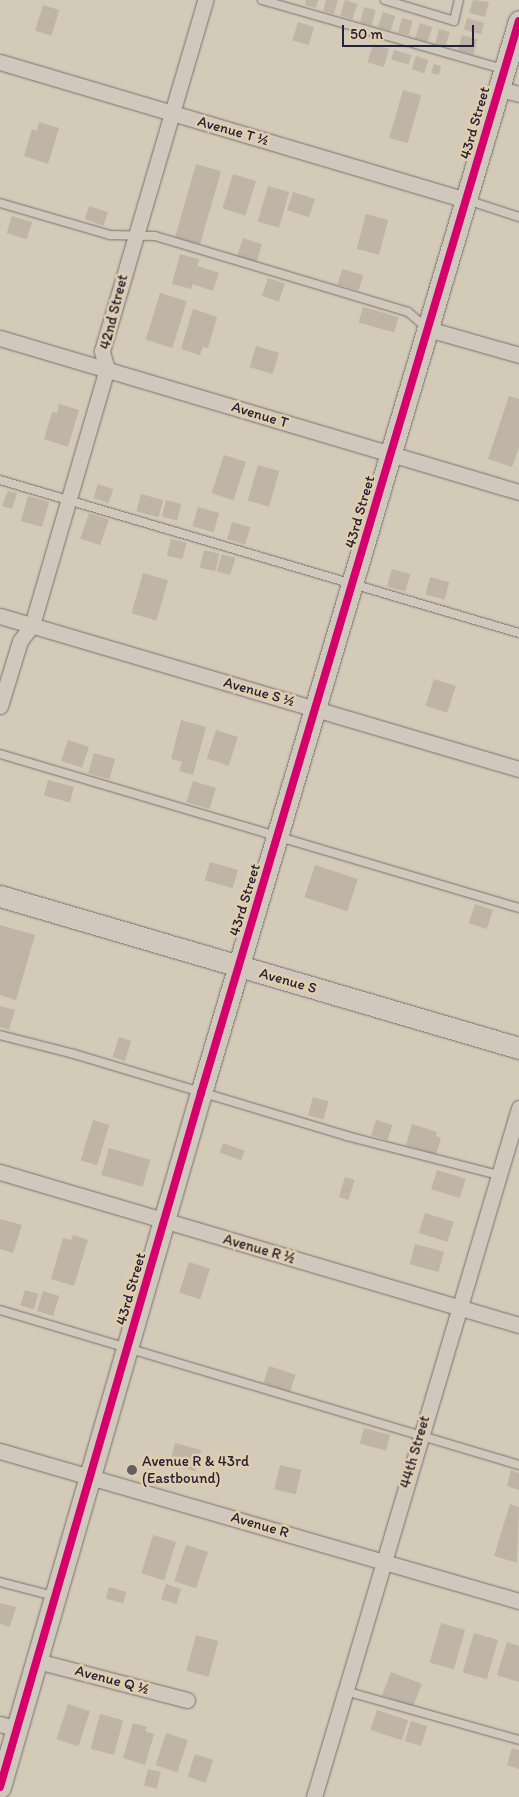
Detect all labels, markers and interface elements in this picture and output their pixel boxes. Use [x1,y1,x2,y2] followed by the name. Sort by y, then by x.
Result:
[344,15,476,47] scale bar
[350,25,383,43] text: 50 m
[456,85,494,161] street label: 43rd Street
[195,112,271,150] street label: Avenue T ½
[96,273,132,351] street label: 42nd Street
[229,398,291,432] street label: Avenue T
[341,474,379,550] street label: 43rd Street
[221,673,297,711] street label: Avenue S ½
[226,862,264,938] street label: 43rd Street
[257,964,319,998] street label: Avenue S
[221,1230,297,1268] street label: Avenue R ½
[112,1251,150,1327] street label: 43rd Street
[396,1414,434,1490] street label: 44th Street
[142,1452,249,1487] place label: Avenue R & 43rd (Eastbound)
[126,1464,138,1476] marker: Avenue R & 43rd (Eastbound)
[229,1508,291,1542] street label: Avenue R
[73,1662,151,1698] street label: Avenue Q ½

